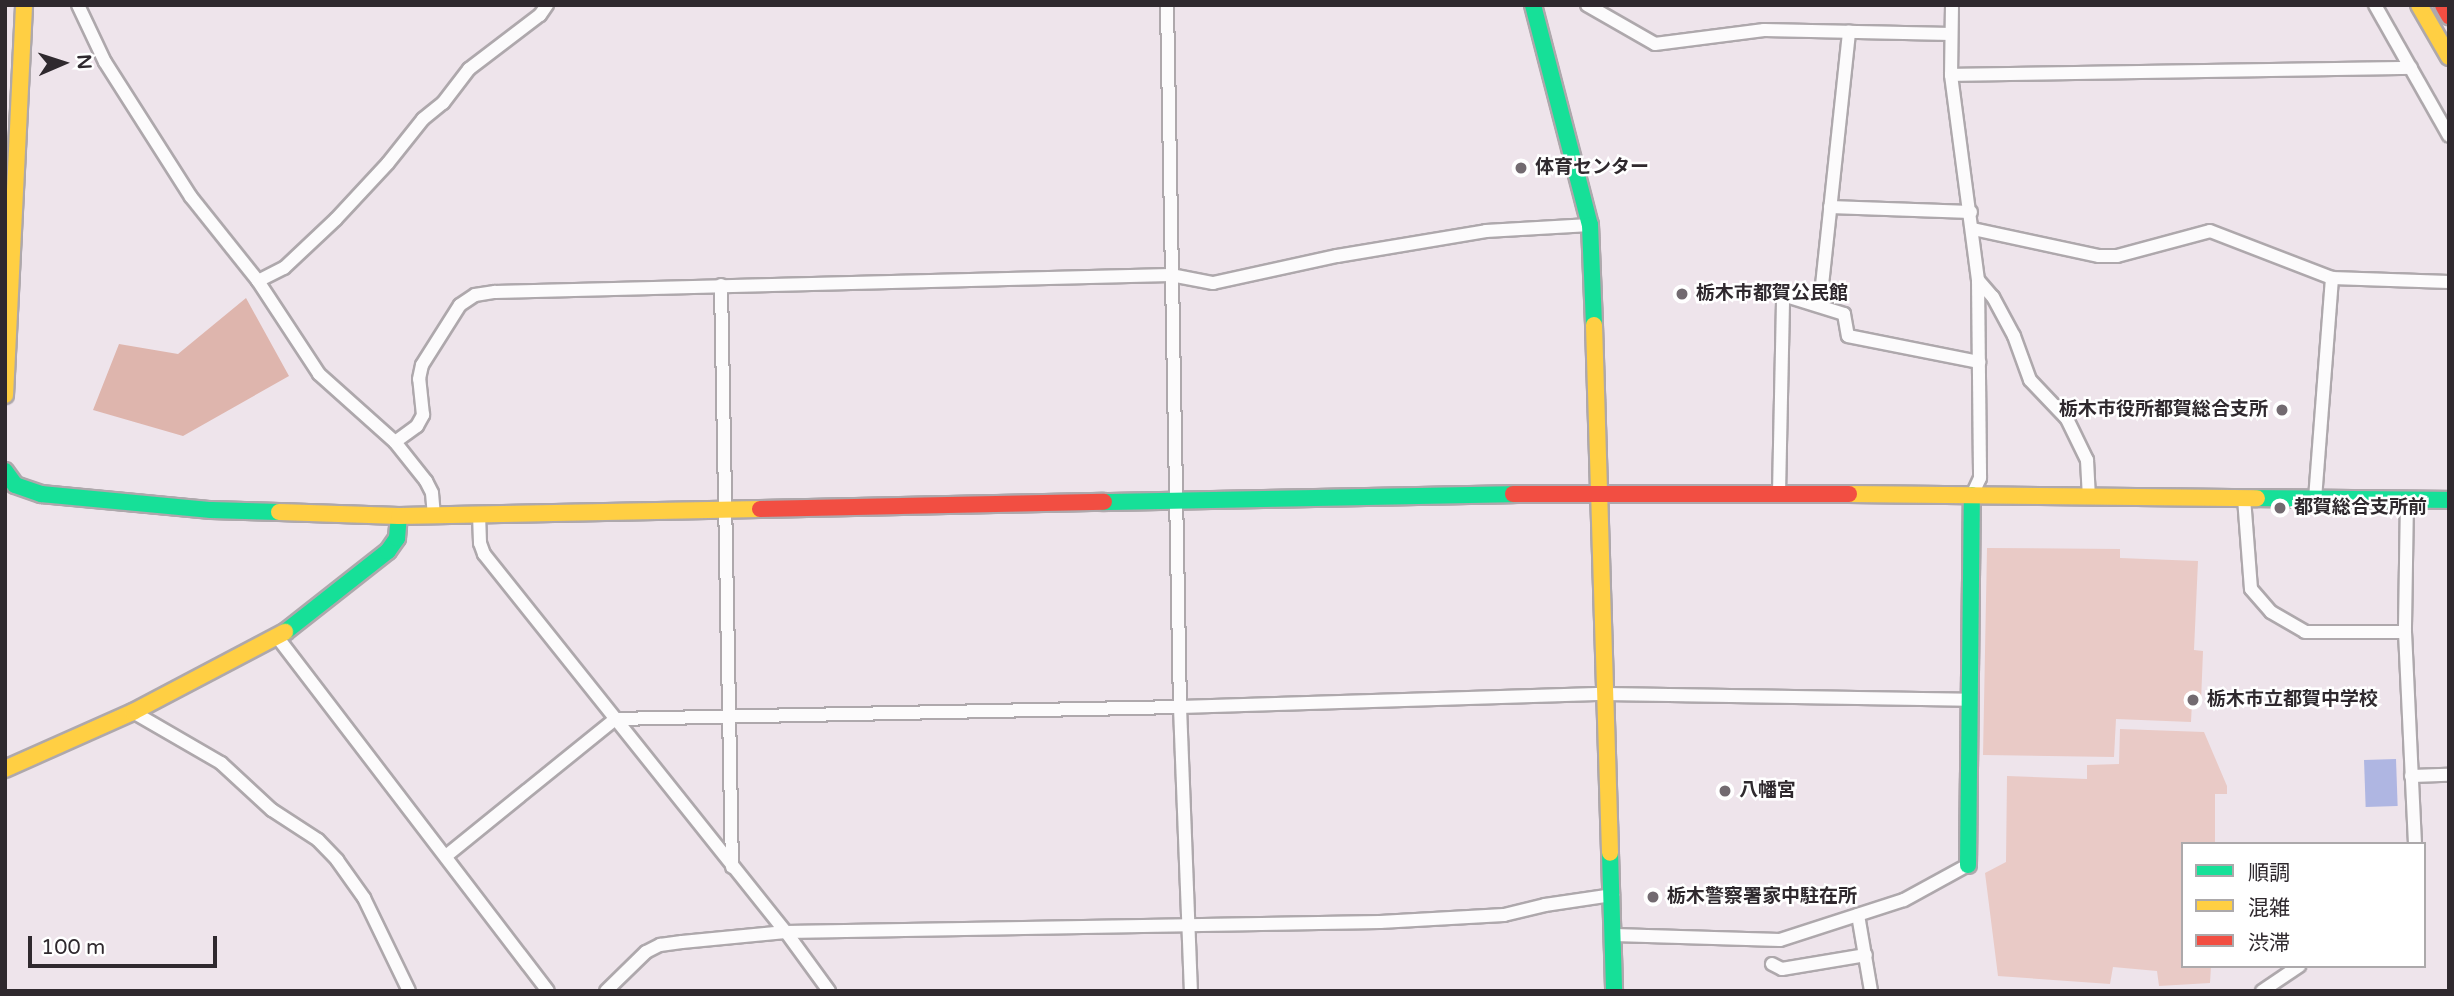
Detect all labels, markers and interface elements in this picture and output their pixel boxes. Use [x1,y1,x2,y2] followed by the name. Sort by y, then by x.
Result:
[28,28,98,98] north arrow
[73,54,95,70] text: N
[1535,157,1649,179] place label: 体育センター
[1513,160,1529,176] marker: 体育センター
[1696,283,1848,305] place label: 栃木市都賀公民館
[1674,286,1690,302] marker: 栃木市都賀公民館
[2059,399,2268,421] place label: 栃木市役所都賀総合支所
[2274,402,2290,418] marker: 栃木市役所都賀総合支所
[2294,497,2427,519] place label: 都賀総合支所前
[2272,500,2288,516] marker: 都賀総合支所前
[2207,689,2378,711] place label: 栃木市立都賀中学校
[2185,692,2201,708] marker: 栃木市立都賀中学校
[1739,780,1796,802] place label: 八幡宮
[1717,783,1733,799] marker: 八幡宮
[2181,842,2426,968] legend
[2248,861,2290,886] text: 順調
[1667,886,1857,908] place label: 栃木警察署家中駐在所
[1645,889,1661,905] marker: 栃木警察署家中駐在所
[2248,896,2290,921] text: 混雑
[32,922,220,966] scale bar
[2248,931,2290,956] text: 渋滞
[41,935,105,960] text: 100 m

